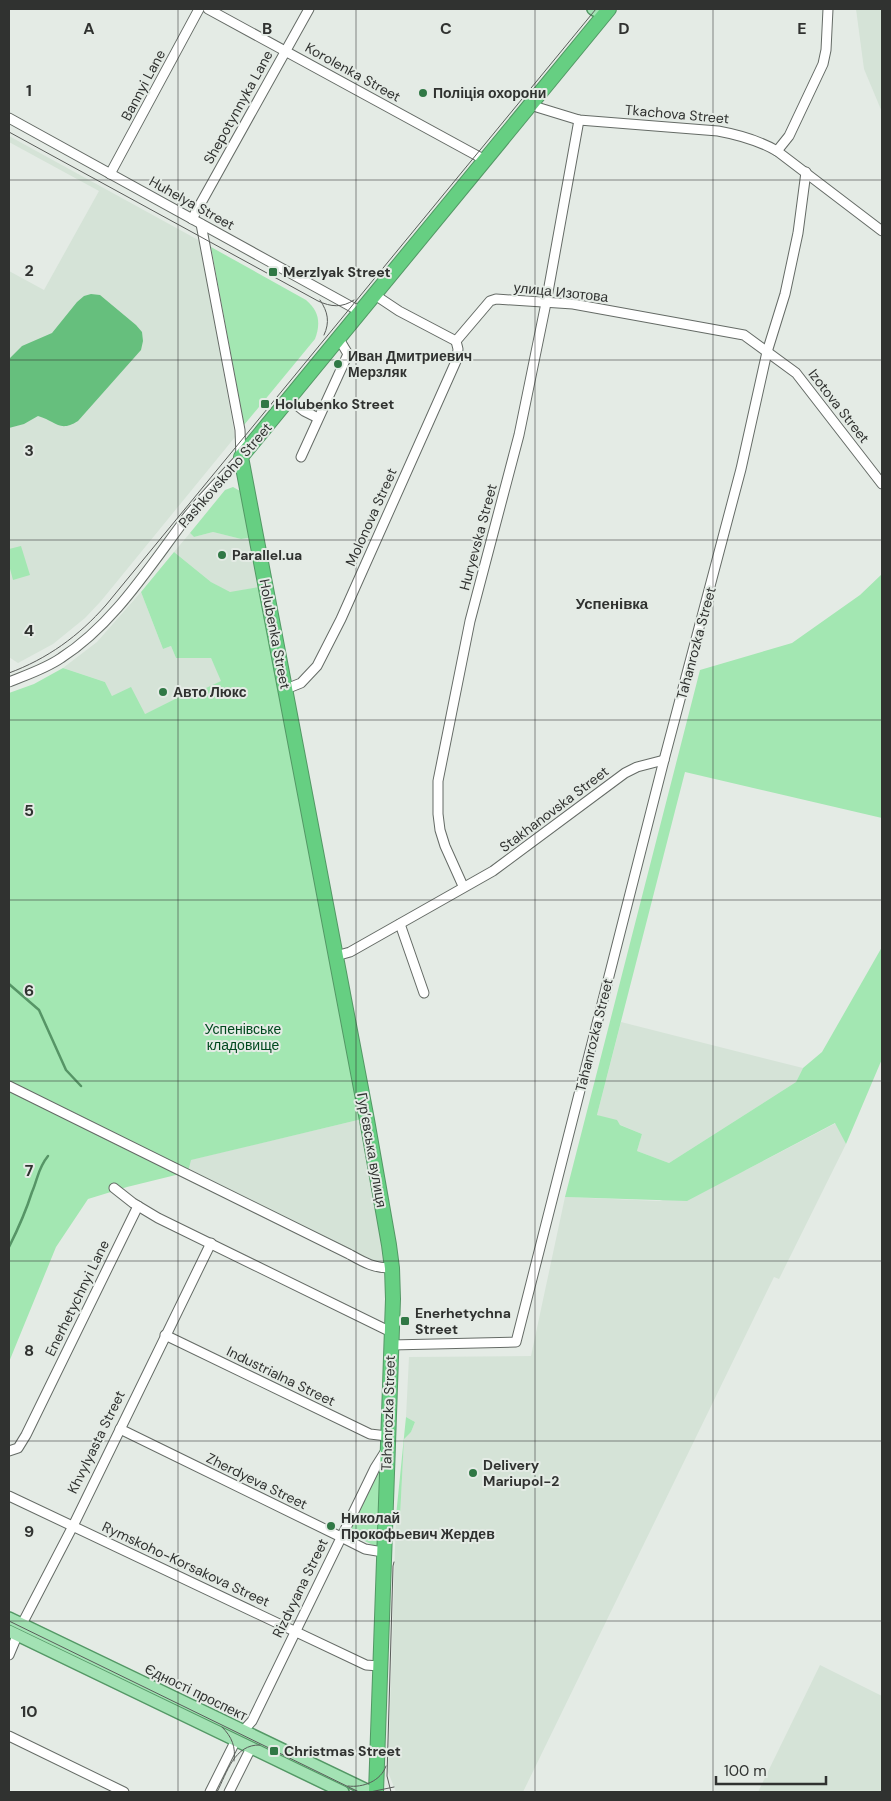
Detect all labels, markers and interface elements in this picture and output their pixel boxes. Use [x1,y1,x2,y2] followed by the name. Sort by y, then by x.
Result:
[83,18,95,39] text: A
[262,18,272,39] text: B
[440,18,452,39] text: C
[618,18,630,39] text: D
[797,18,807,39] text: E
[302,38,404,106] street label: Korolenka Street
[117,46,169,124] street label: Bannyi Lane
[199,47,277,167] street label: Shepotynnyka Lane
[26,80,32,101] text: 1
[433,84,546,102] place label: Поліція охорони
[417,87,429,99] marker: Поліція охорони
[624,100,730,128] street label: Tkachova Street
[146,172,238,234] street label: Huhelya Street
[24,260,34,281] text: 2
[283,263,391,281] place label: Merzlyak Street
[267,266,279,278] marker: Merzlyak Street
[513,278,609,306] street label: улица Изотова
[348,347,472,381] place label: Иван Дмитриевич Мерзляк
[332,358,344,370] marker: Иван Дмитриевич Мерзляк
[805,365,873,447] street label: Izotova Street
[275,395,394,413] place label: Holubenko Street
[259,398,271,410] marker: Holubenko Street
[174,419,276,531] street label: Pashkovskoho Street
[24,440,34,461] text: 3
[341,465,401,569] street label: Molonova Street
[455,482,501,592] street label: Huryevska Street
[232,546,302,564] place label: Parallel.ua
[216,549,228,561] marker: Parallel.ua
[256,577,294,691] street label: Holubenka Street
[672,585,720,701] street label: Tahanrozka Street
[576,594,649,614] district label: Успенівка
[24,620,34,641] text: 4
[173,683,247,701] place label: Авто Люкс
[157,686,169,698] marker: Авто Люкс
[496,762,612,856] street label: Stakhanovska Street
[24,800,34,821] text: 5
[571,977,617,1093] street label: Tahanrozka Street
[24,980,34,1001] text: 6
[205,1020,282,1054] park label: Успенівське кладовище
[353,1091,391,1209] street label: Гур’євська вулиця
[25,1160,34,1181] text: 7
[41,1237,113,1359] street label: Enerhetychnyi Lane
[415,1304,511,1338] place label: Enerhetychna Street
[399,1315,411,1327] marker: Enerhetychna Street
[24,1340,34,1361] text: 8
[224,1342,338,1410] street label: Industrialna Street
[377,1355,399,1471] street label: Tahanrozka Street
[63,1387,129,1497] street label: Khvylyasta Street
[204,1449,310,1513] street label: Zherdyeva Street
[483,1456,559,1490] place label: Delivery Mariupol-2
[467,1467,479,1479] marker: Delivery Mariupol-2
[341,1509,495,1543] place label: Николай Прокофьевич Жердев
[99,1517,273,1611] street label: Rymskoho-Korsakova Street
[325,1520,337,1532] marker: Николай Прокофьевич Жердев
[24,1521,34,1542] text: 9
[268,1535,332,1641] street label: Rizdvyana Street
[142,1659,251,1725] street label: Єдності проспект
[20,1701,38,1722] text: 10
[284,1742,401,1760] place label: Christmas Street
[268,1745,280,1757] marker: Christmas Street
[716,1754,826,1786] scale bar
[724,1761,767,1781] text: 100 m

